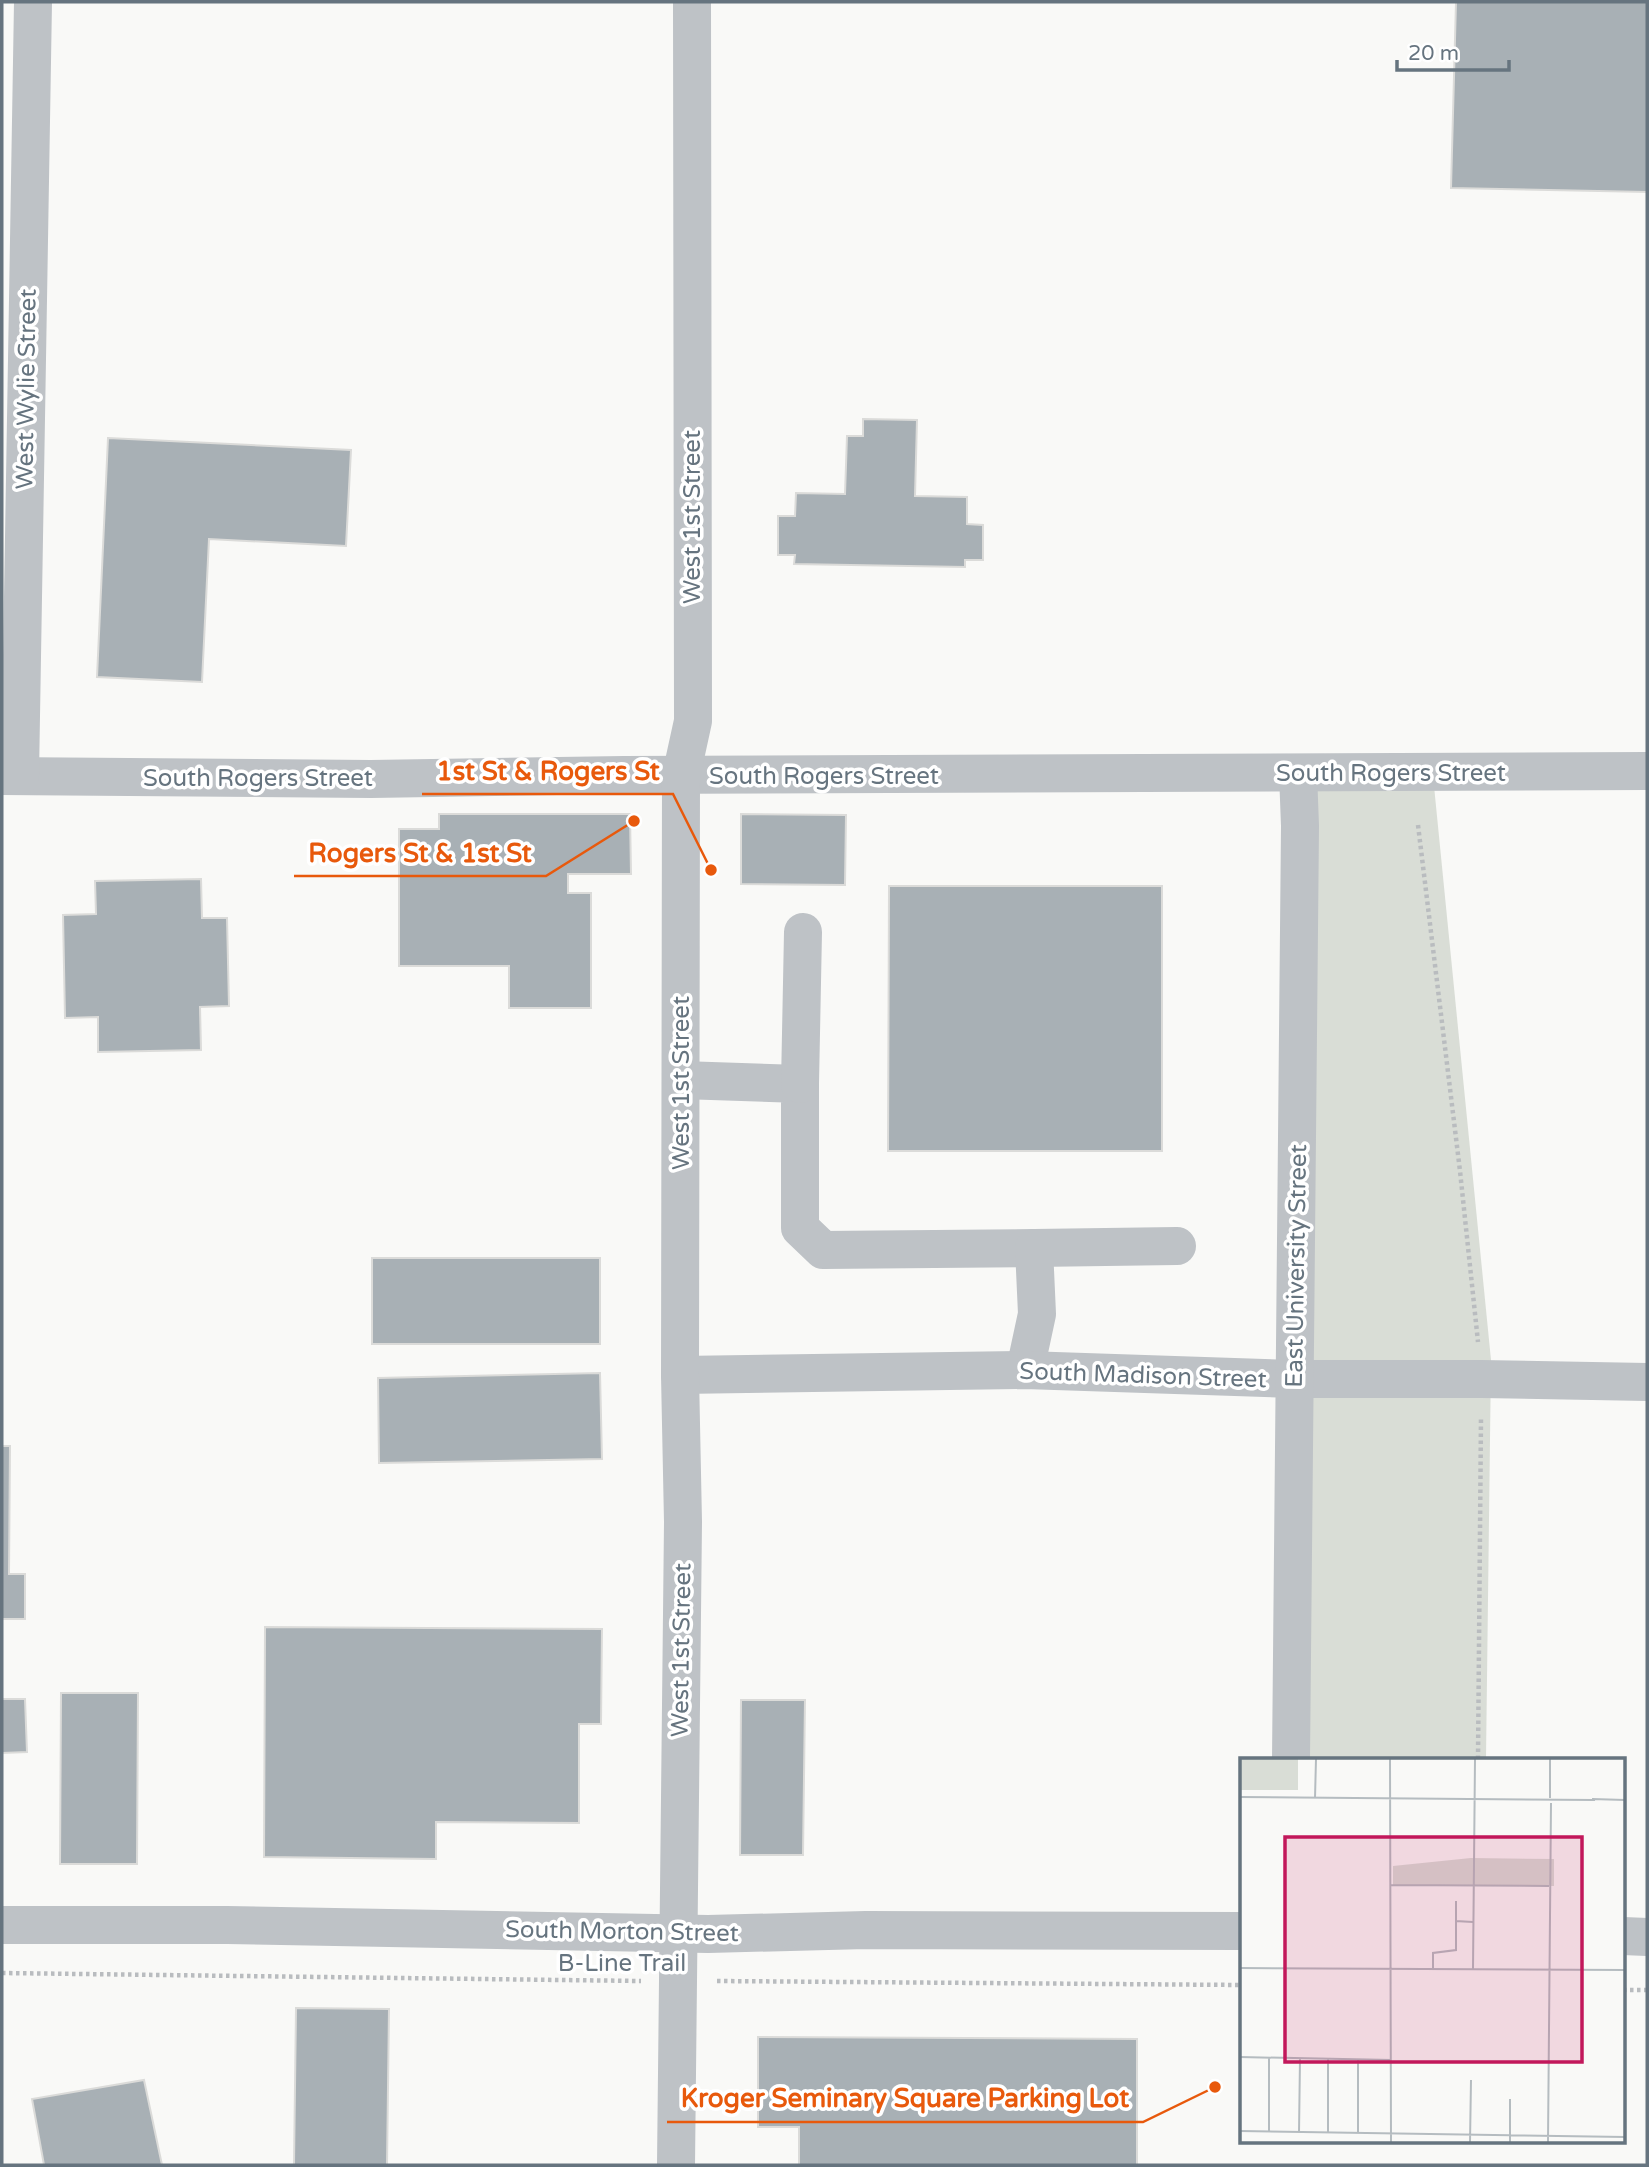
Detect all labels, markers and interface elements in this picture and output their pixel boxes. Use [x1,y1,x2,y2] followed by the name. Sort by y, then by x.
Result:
[1397,28,1509,72] scale bar
[1408,41,1459,66] text: 20 m
[10,288,43,490] street label: West Wylie Street
[678,430,707,604] street label: West 1st Street
[422,747,673,794] callout: 1st St & Rogers St
[436,756,660,787] text: 1st St & Rogers St
[1276,759,1506,788] street label: South Rogers Street
[709,762,939,791] street label: South Rogers Street
[143,764,373,793] street label: South Rogers Street
[294,829,546,876] callout: Rogers St & 1st St
[308,838,532,869] text: Rogers St & 1st St
[667,996,696,1170] street label: West 1st Street
[1280,1144,1313,1388] street label: East University Street
[1019,1357,1267,1394] street label: South Madison Street
[665,1563,698,1737] street label: West 1st Street
[1240,1758,1624,2142] inset map
[505,1915,739,1948] street label: South Morton Street
[558,1949,686,1978] street label: B-Line Trail
[667,2075,1143,2122] callout: Kroger Seminary Square Parking Lot
[681,2083,1129,2114] text: Kroger Seminary Square Parking Lot

